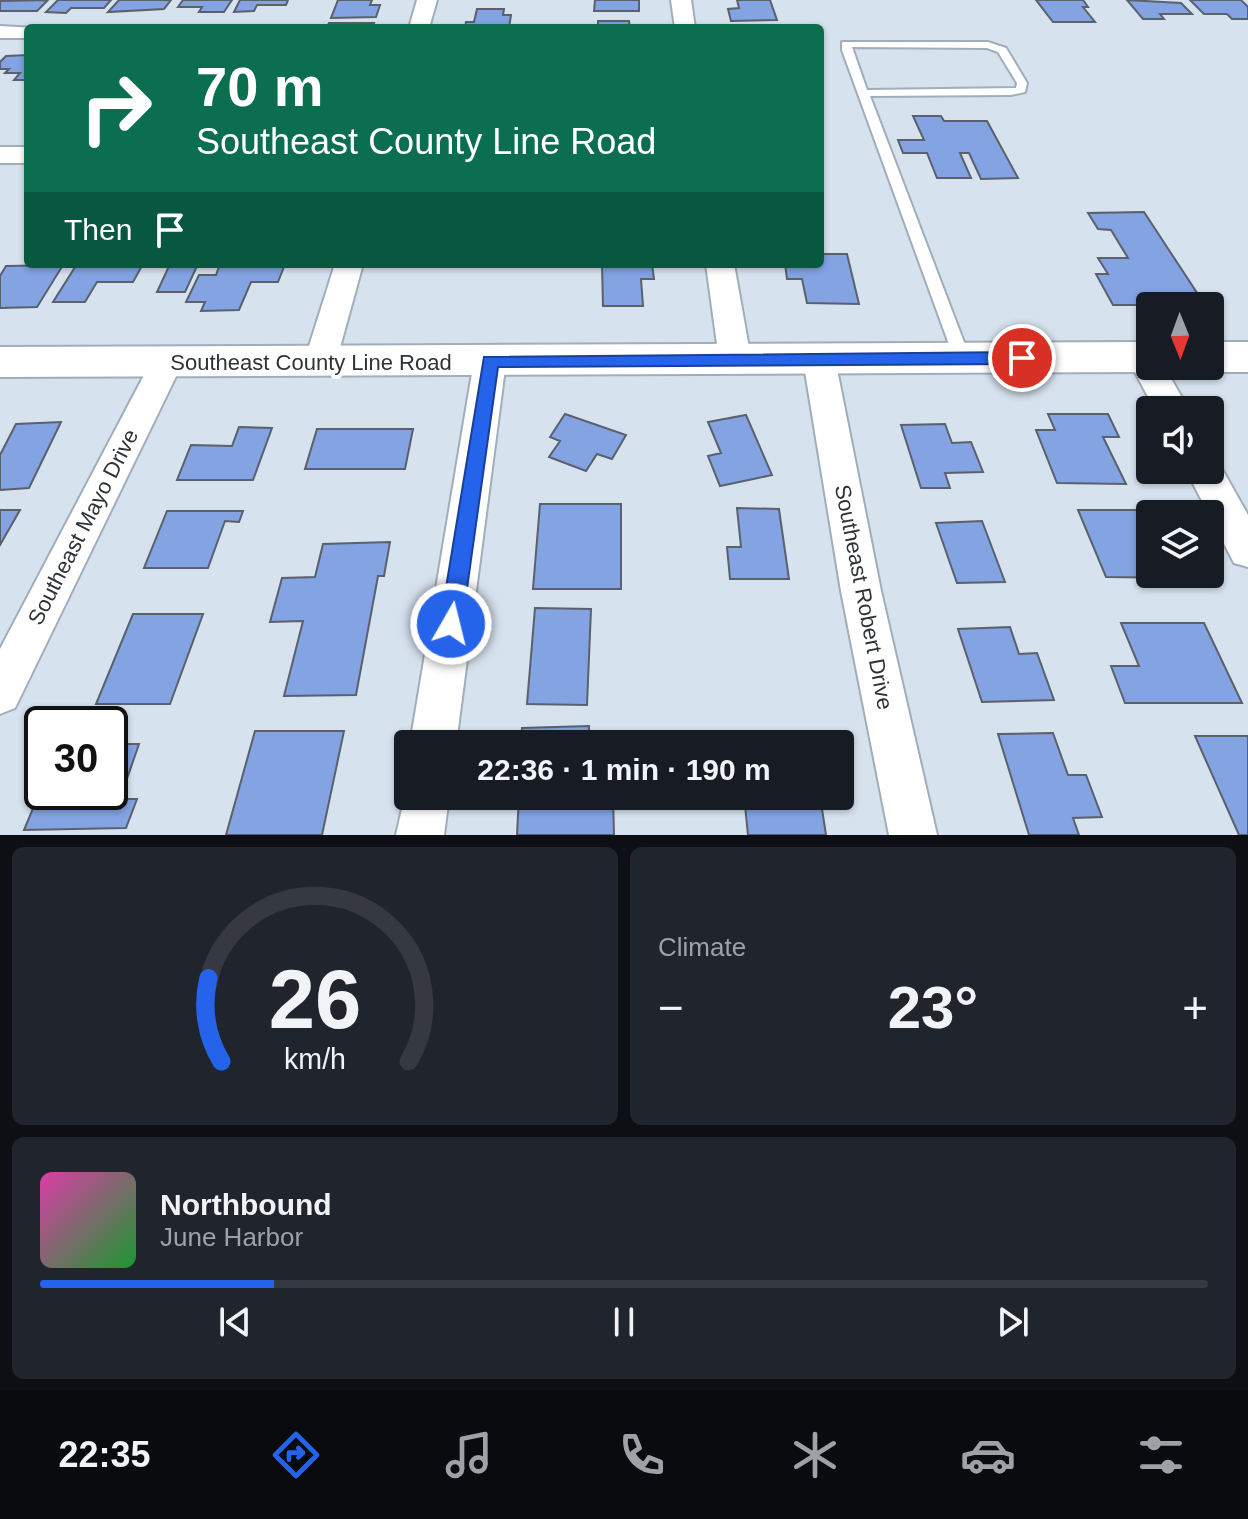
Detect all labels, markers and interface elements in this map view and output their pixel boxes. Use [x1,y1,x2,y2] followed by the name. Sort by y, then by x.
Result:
[196,55,324,118] text: 70 m
[64,56,168,160] icon: right
[196,121,656,162] text: Southeast County Line Road
[148,208,192,252] icon: arrive
[64,213,132,246] text: Then
[1136,292,1224,380] north arrow
[1136,292,1224,588] map controls
[988,324,1056,392] pin
[1000,336,1044,380] icon: arrive
[170,350,452,375] street label: Southeast County Line Road
[1136,396,1224,484] button: sound
[23,425,143,629] street label: Southeast Mayo Drive
[830,482,898,712] street label: Southeast Robert Drive
[1136,500,1224,588] button: layers
[409,582,493,666] position arrow
[24,706,128,810] speed limit sign: 30
[477,753,771,786] text: 22:36 · 1 min · 190 m
[658,932,746,962] text: Climate
[269,953,361,1046] text: 26
[888,974,978,1041] text: 23°
[658,983,684,1032] text: −
[1182,983,1208,1032] text: +
[284,1043,346,1075] text: km/h
[160,1188,332,1221] text: Northbound
[160,1222,303,1252] text: June Harbor
[213,1300,257,1344] icon: previous
[602,1300,646,1344] icon: pause
[991,1300,1035,1344] icon: next
[268,1427,324,1483] icon: directions
[441,1427,497,1483] icon: music
[614,1427,670,1483] icon: phone
[787,1427,843,1483] icon: climate
[960,1427,1016,1483] icon: car
[1133,1427,1189,1483] icon: filters
[59,1434,151,1475] text: 22:35

